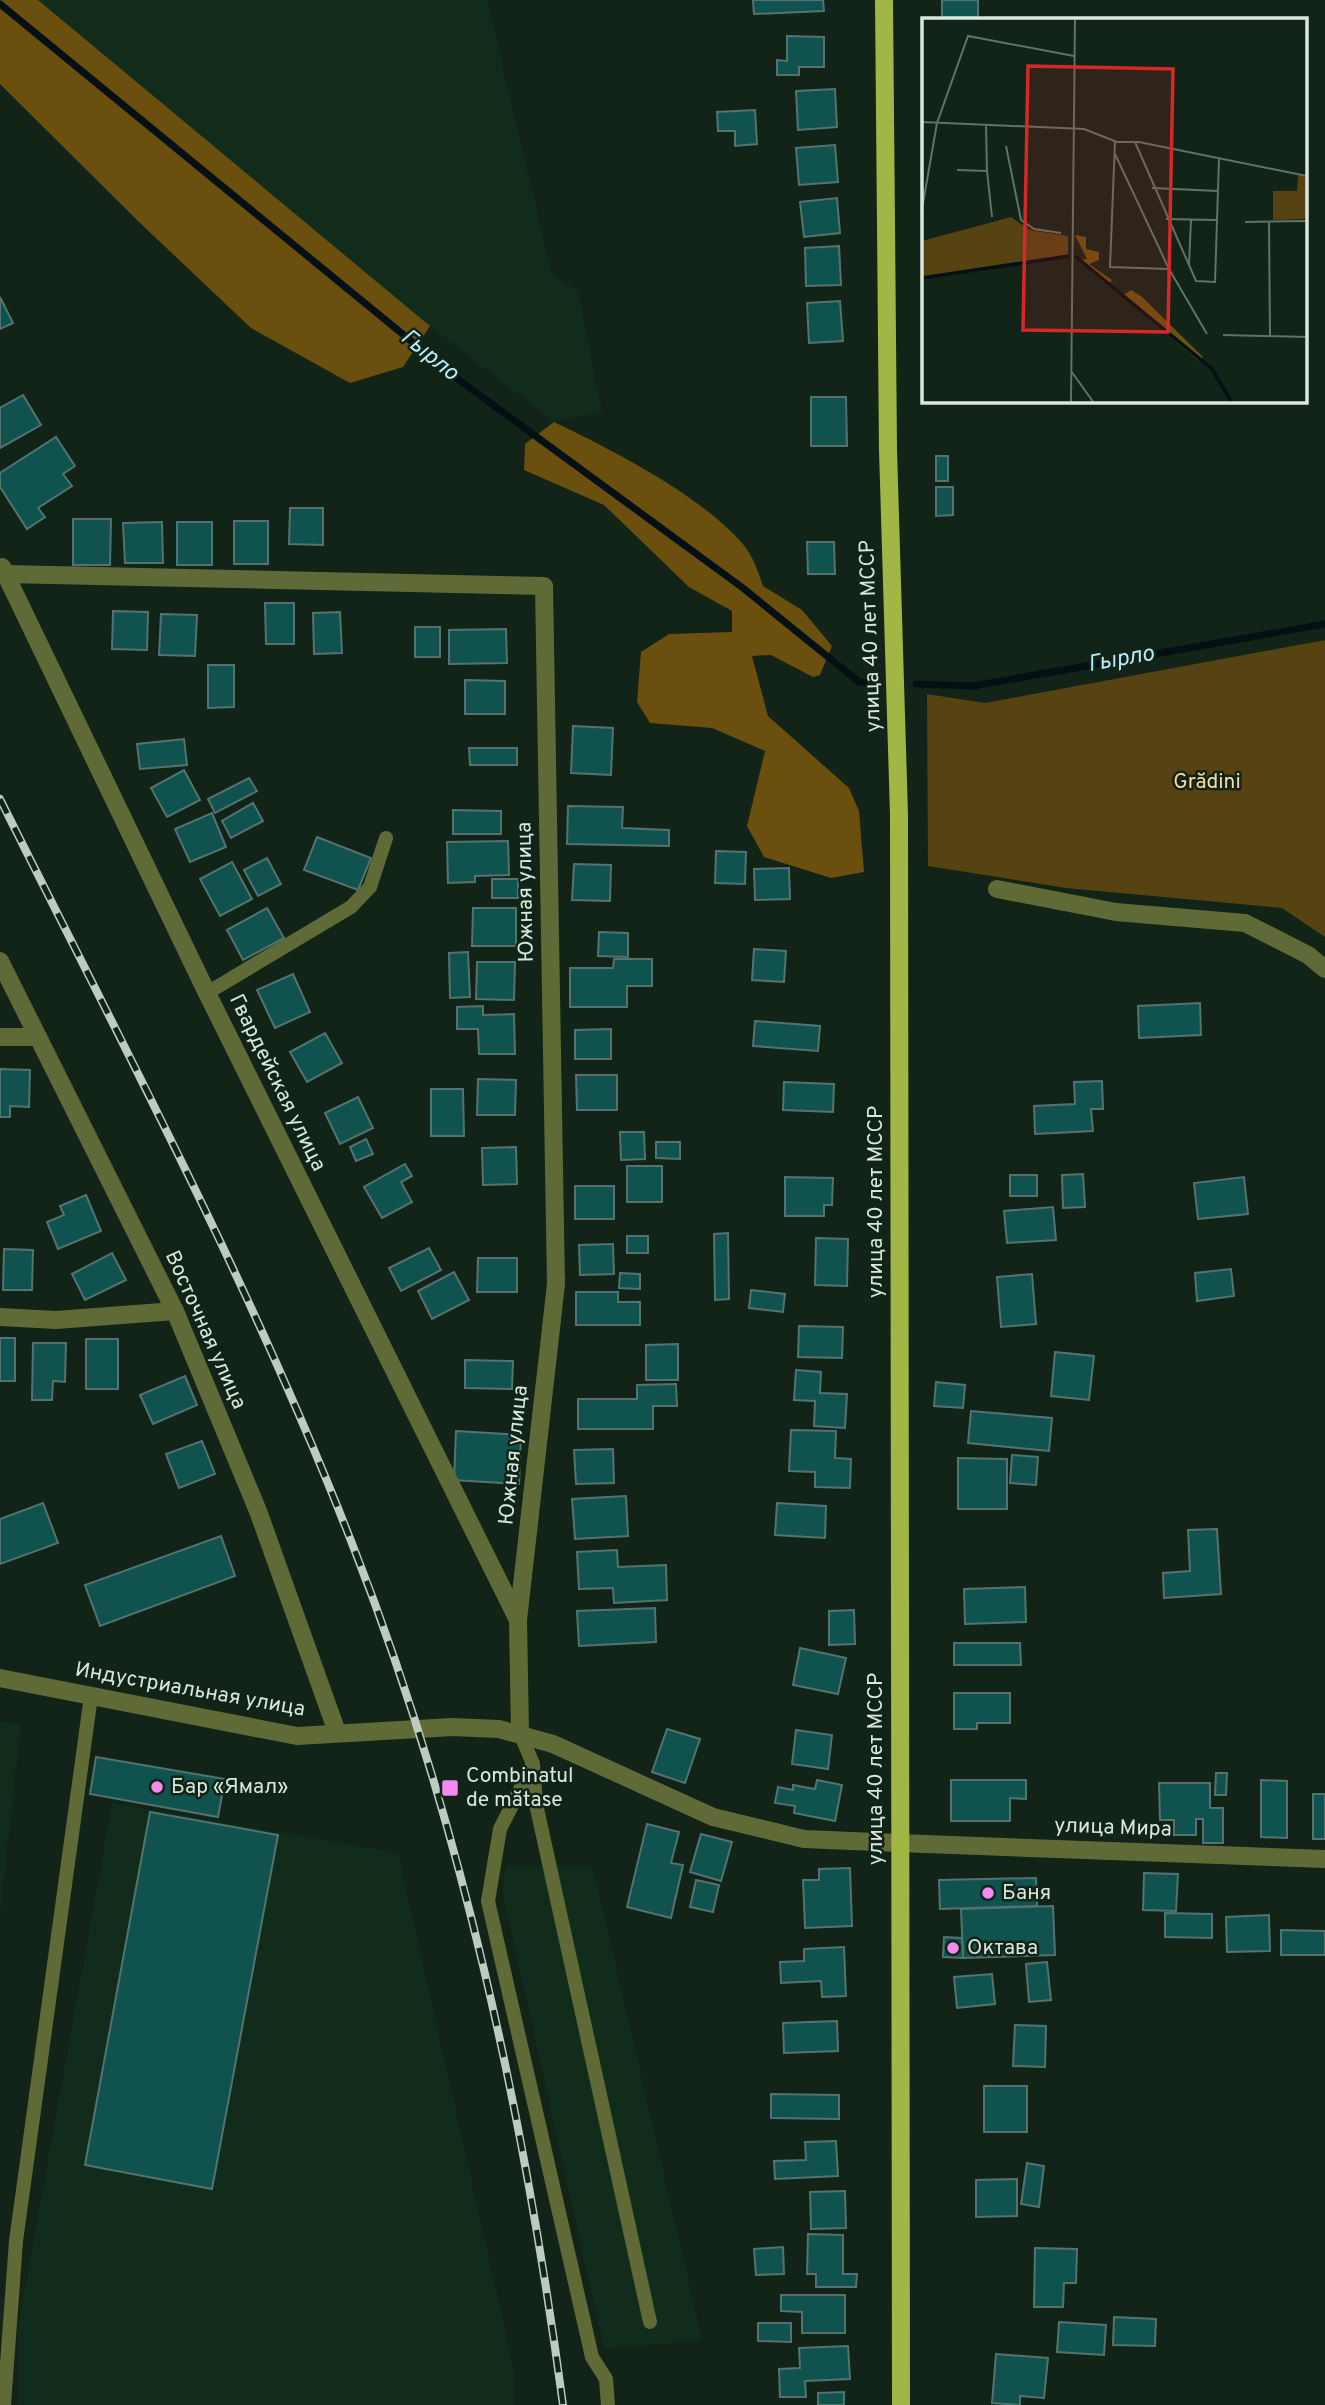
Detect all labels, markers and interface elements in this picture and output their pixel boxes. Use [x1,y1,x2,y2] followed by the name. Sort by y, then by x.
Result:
[922,18,1308,402] inset map
[394,324,465,389] water label: Гырло
[854,539,888,733] street label: улица 40 лет МССР
[1086,640,1157,680] water label: Гырло
[1173,769,1241,796] park label: Grădini
[511,822,541,962] street label: Южная улица
[222,990,332,1176] street label: Гвардейская улица
[863,1106,890,1298] street label: улица 40 лет МССР
[158,1246,252,1414] street label: Восточная улица
[493,1384,535,1526] street label: Южная улица
[73,1656,307,1724] street label: Индустриальная улица
[863,1673,890,1865] street label: улица 40 лет МССР
[466,1763,574,1814] place label: Combinatul de mătase
[171,1774,289,1801] place label: Бар «Ямал»
[440,1778,460,1798] marker: Combinatul de mătase
[149,1779,165,1795] marker: Бар «Ямал»
[1054,1812,1172,1844] street label: улица Мира
[1002,1880,1051,1907] place label: Баня
[980,1885,996,1901] marker: Баня
[967,1935,1038,1962] place label: Октава
[945,1940,961,1956] marker: Октава

